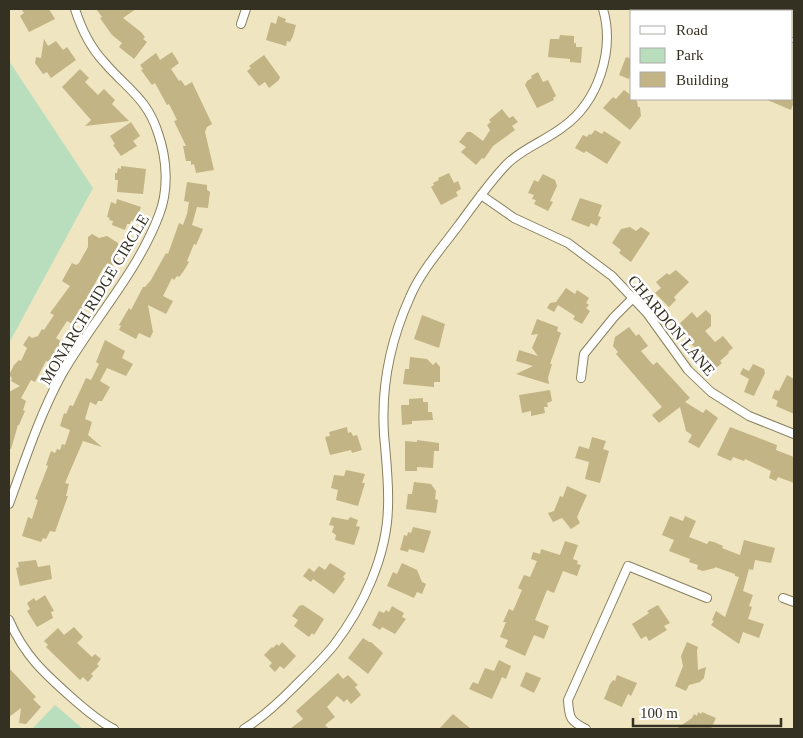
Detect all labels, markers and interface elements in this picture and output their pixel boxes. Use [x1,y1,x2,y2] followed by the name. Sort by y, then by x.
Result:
[630,10,793,100] legend
[676,22,708,38] text: Road
[676,47,704,63] text: Park
[676,72,729,88] text: Building
[37,211,152,387] street label: MONARCH RIDGE CIRCLE
[625,272,719,379] street label: CHARDON LANE
[633,696,780,728] scale bar
[640,705,678,721] text: 100 m

